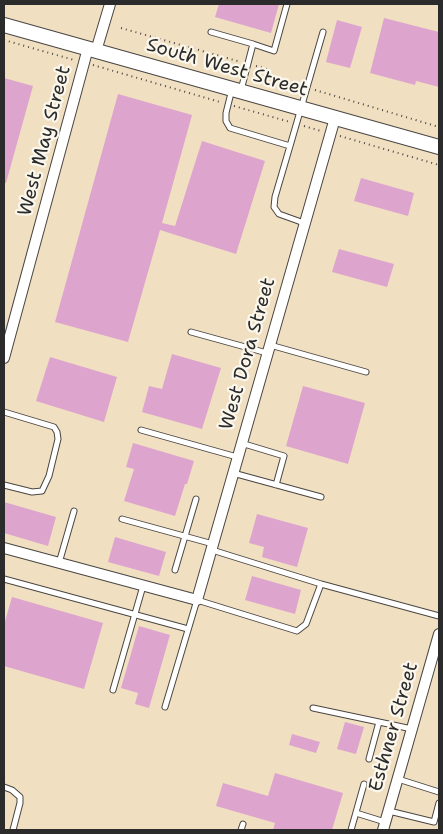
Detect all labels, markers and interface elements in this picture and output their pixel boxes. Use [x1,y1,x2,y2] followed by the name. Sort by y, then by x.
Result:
[144,34,310,102] street label: South West Street
[14,63,76,219] street label: West May Street
[215,275,281,433] street label: West Dora Street
[365,660,423,794] street label: Esthner Street

